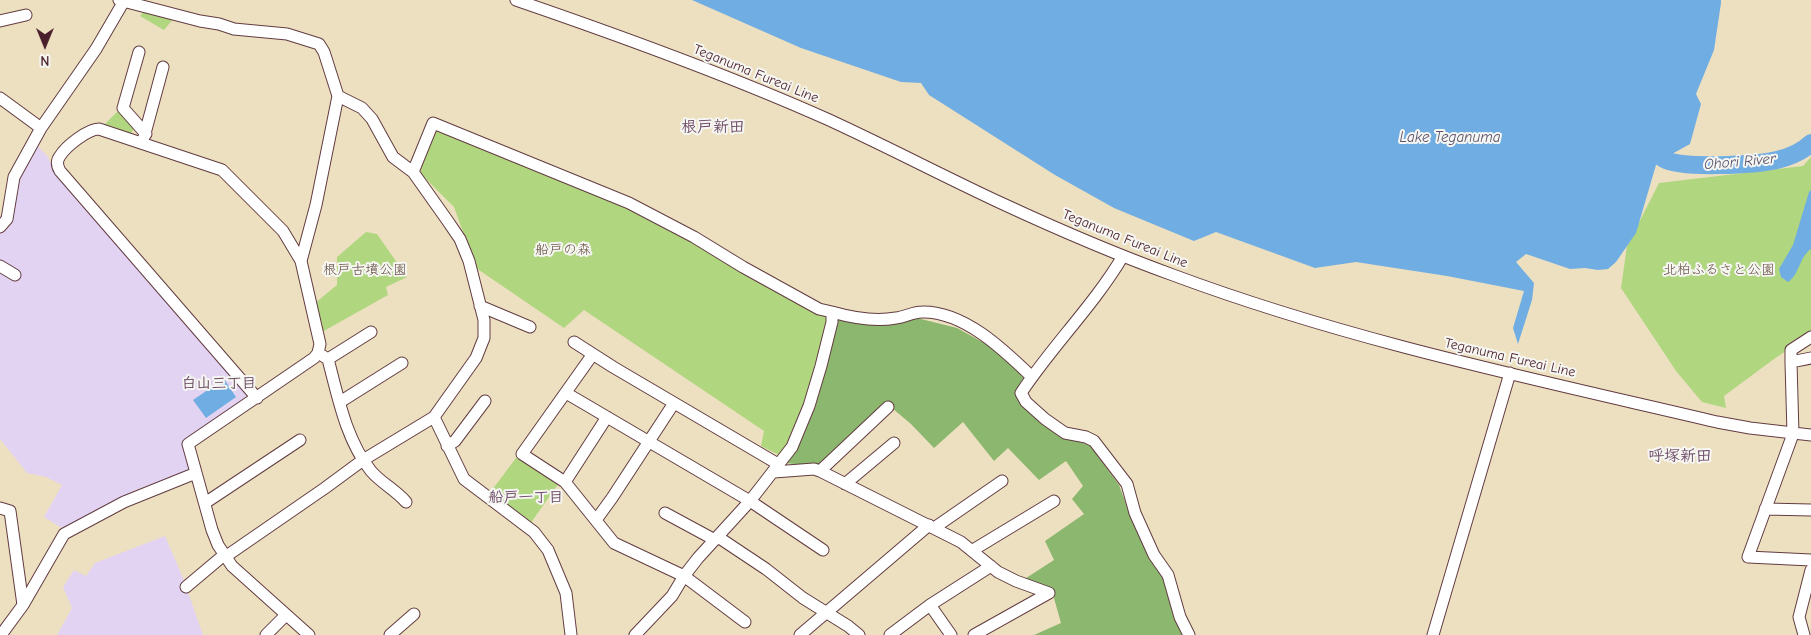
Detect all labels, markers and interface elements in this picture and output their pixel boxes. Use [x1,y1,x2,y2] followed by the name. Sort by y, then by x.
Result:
[20,20,70,70] north arrow
[691,41,821,107] street label: Teganuma Fureai Line
[40,52,50,69] text: N
[681,117,745,137] district label: 根戸新田
[1400,129,1500,147] water label: Lake Teganuma
[1703,150,1777,174] water label: Ohori River
[1060,206,1190,272] street label: Teganuma Fureai Line
[535,242,591,258] park label: 船戸の森
[323,262,407,278] park label: 根戸古墳公園
[1663,262,1775,278] park label: 北柏ふるさと公園
[1443,335,1577,381] street label: Teganuma Fureai Line
[182,375,256,393] district label: 白山三丁目
[1648,446,1712,466] district label: 呼塚新田
[489,489,563,507] district label: 船戸一丁目

